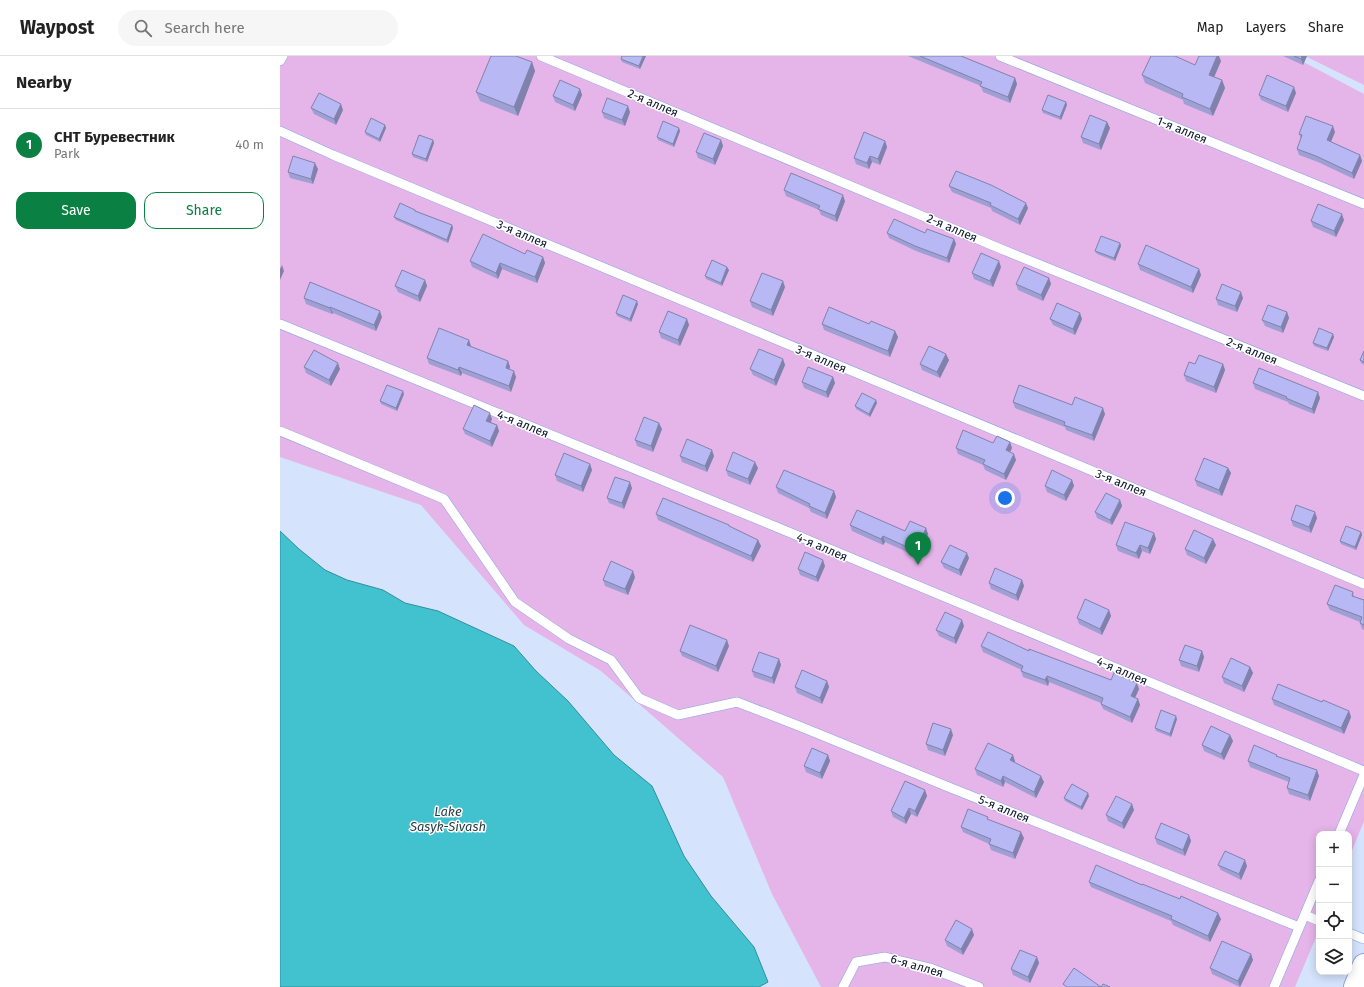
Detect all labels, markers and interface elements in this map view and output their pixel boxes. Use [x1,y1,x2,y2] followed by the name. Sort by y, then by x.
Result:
[118,10,398,46] search box
[20,16,94,39] text: Waypost
[132,17,154,39] icon: search
[164,19,245,37] text: Search here
[1197,19,1223,36] text: Map
[1245,19,1286,36] text: Layers
[1308,19,1344,36] text: Share
[16,72,71,93] text: Nearby
[626,86,680,120] street label: 2-я аллея
[1155,114,1209,146] street label: 1-я аллея
[54,128,175,146] text: СНТ Буревестник
[26,137,32,152] text: 1
[235,137,264,152] text: 40 m
[54,146,80,161] text: Park
[16,192,136,229] button: Save
[144,192,264,229] button: Share
[925,211,979,245] street label: 2-я аллея
[494,217,550,251] street label: 3-я аллея
[1224,334,1280,368] street label: 2-я аллея
[793,342,849,376] street label: 3-я аллея
[495,407,551,441] street label: 4-я аллея
[1093,466,1149,500] street label: 3-я аллея
[995,488,1015,508] your location
[794,530,850,564] street label: 4-я аллея
[905,532,931,565] pin: 1
[1094,654,1150,688] street label: 4-я аллея
[976,792,1032,826] street label: 5-я аллея
[409,804,486,834] water label: Lake Sasyk-Sivash
[1316,831,1352,975] map controls
[1316,831,1352,867] button: +
[1316,867,1352,903] button: −
[1316,903,1352,939] button: locate
[1316,939,1352,975] button: layers
[889,952,945,980] street label: 6-я аллея

